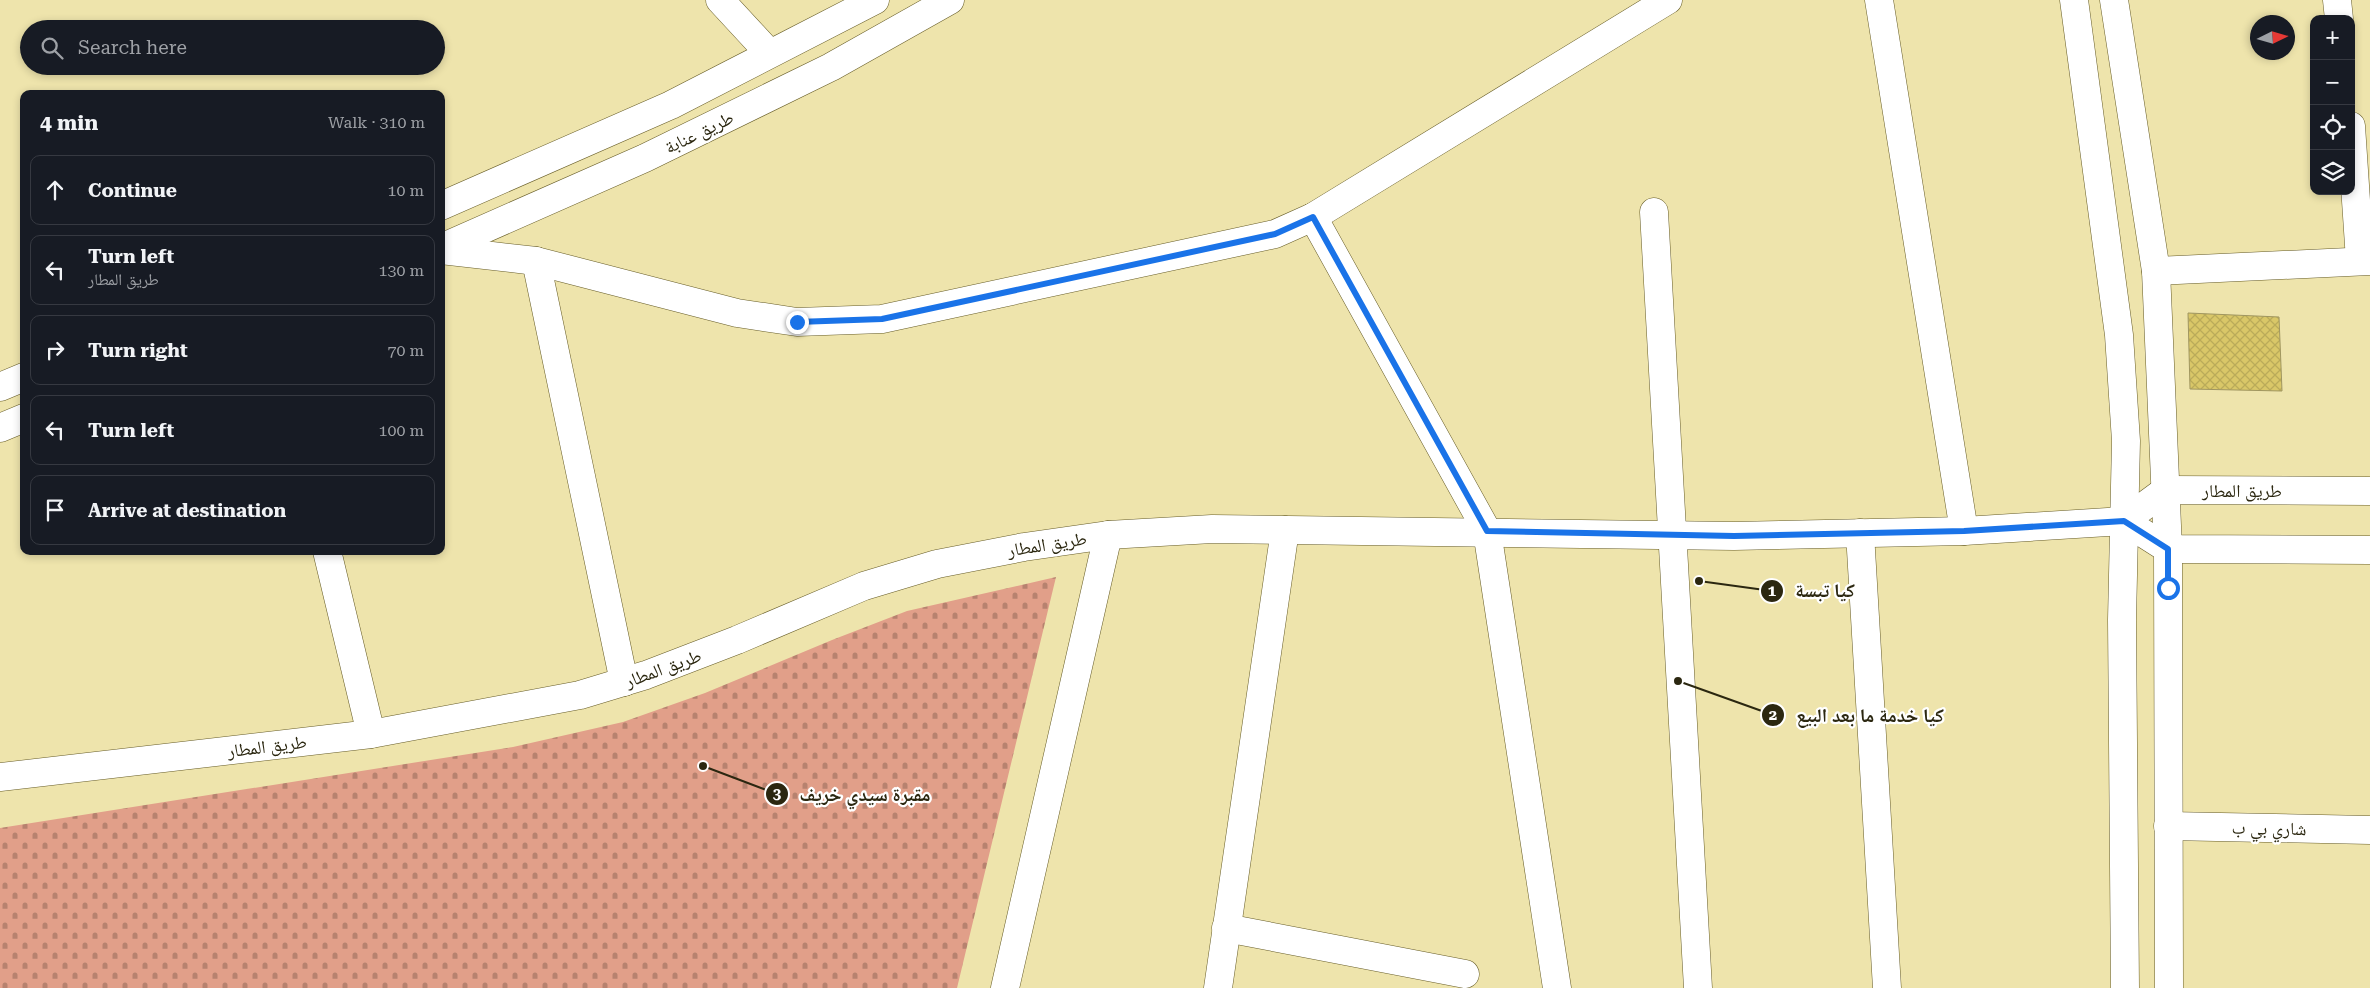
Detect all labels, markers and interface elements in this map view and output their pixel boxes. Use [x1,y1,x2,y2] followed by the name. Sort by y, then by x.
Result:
[2250,15,2295,60] north arrow
[2310,15,2355,195] map controls
[2310,15,2355,60] button: +
[20,20,445,75] search box
[38,34,66,62] icon: search
[78,36,187,59] text: Search here
[2310,60,2355,105] button: −
[2310,105,2355,150] button: locate
[661,106,737,158] street label: طريق عنابة
[40,111,98,135] text: 4 min
[328,113,425,132] text: Walk · 310 m
[2310,150,2355,195] button: layers
[41,176,69,204] icon: ahead
[88,179,177,202] text: Continue
[387,181,424,200] text: 10 m
[88,245,174,268] text: Turn left
[41,256,69,284] icon: left
[378,261,424,280] text: 130 m
[88,270,159,289] text: طريق المطار
[786,311,809,334] route end
[41,336,69,364] icon: right
[88,339,188,362] text: Turn right
[387,341,424,360] text: 70 m
[41,416,69,444] icon: left
[88,419,174,442] text: Turn left
[378,421,424,440] text: 100 m
[2201,480,2282,502] street label: طريق المطار
[41,496,69,524] icon: arrive
[88,499,286,522] text: Arrive at destination
[1005,527,1088,562] street label: طريق المطار
[1760,574,1865,608] callout: كيا تبسة
[2157,577,2180,600] route start
[1795,579,1855,602] text: كيا تبسة
[1768,582,1777,600] text: 1
[621,644,704,693] street label: طريق المطار
[1761,698,1953,732] callout: كيا خدمة ما بعد البيع
[1796,704,1944,728] text: كيا خدمة ما بعد البيع
[1769,706,1777,724] text: 2
[225,731,308,762] street label: طريق المطار
[765,777,941,811] callout: مقبرة سيدي خريف
[799,783,931,810] text: مقبرة سيدي خريف
[773,785,782,803] text: 3
[2231,817,2307,844] street label: شاري بي ب

